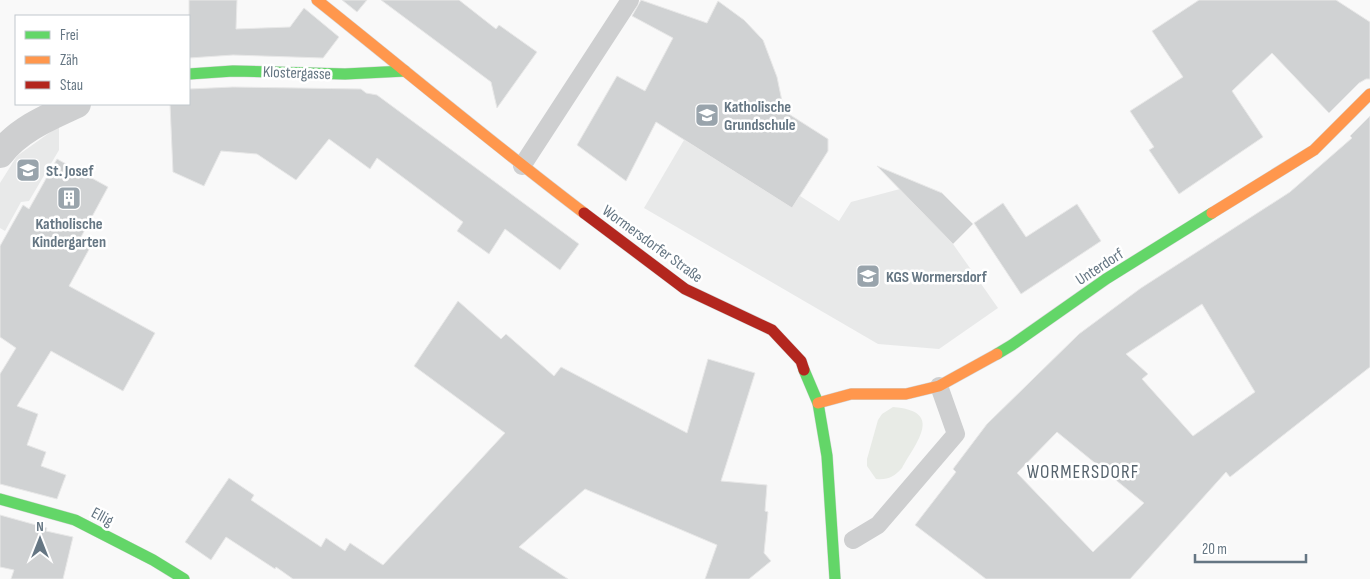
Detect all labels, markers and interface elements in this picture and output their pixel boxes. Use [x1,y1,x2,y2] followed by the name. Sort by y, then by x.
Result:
[15,15,190,105] legend
[60,26,79,45] text: Frei
[60,51,78,70] text: Zäh
[263,63,331,84] street label: Klostergasse
[60,76,83,95] text: Stau
[724,98,796,135] place label: Katholische Grundschule
[694,102,720,128] school or university icon: Katholische Grundschule
[15,157,41,183] school or university icon: St. Josef
[46,162,94,181] place label: St. Josef
[56,185,82,211] building icon: Katholische Kindergarten
[598,201,706,287] street label: Wormersdorfer Straße
[32,215,106,252] place label: Katholische Kindergarten
[1072,245,1128,290] street label: Unterdorf
[855,263,881,289] school or university icon: KGS Wormersdorf
[886,268,988,287] place label: KGS Wormersdorf
[1027,461,1139,484] district label: WORMERSDORF
[88,504,117,531] street label: Ellig
[15,514,65,564] north arrow
[36,518,44,535] text: N
[1195,532,1306,564] scale bar
[1202,540,1227,559] text: 20 m

